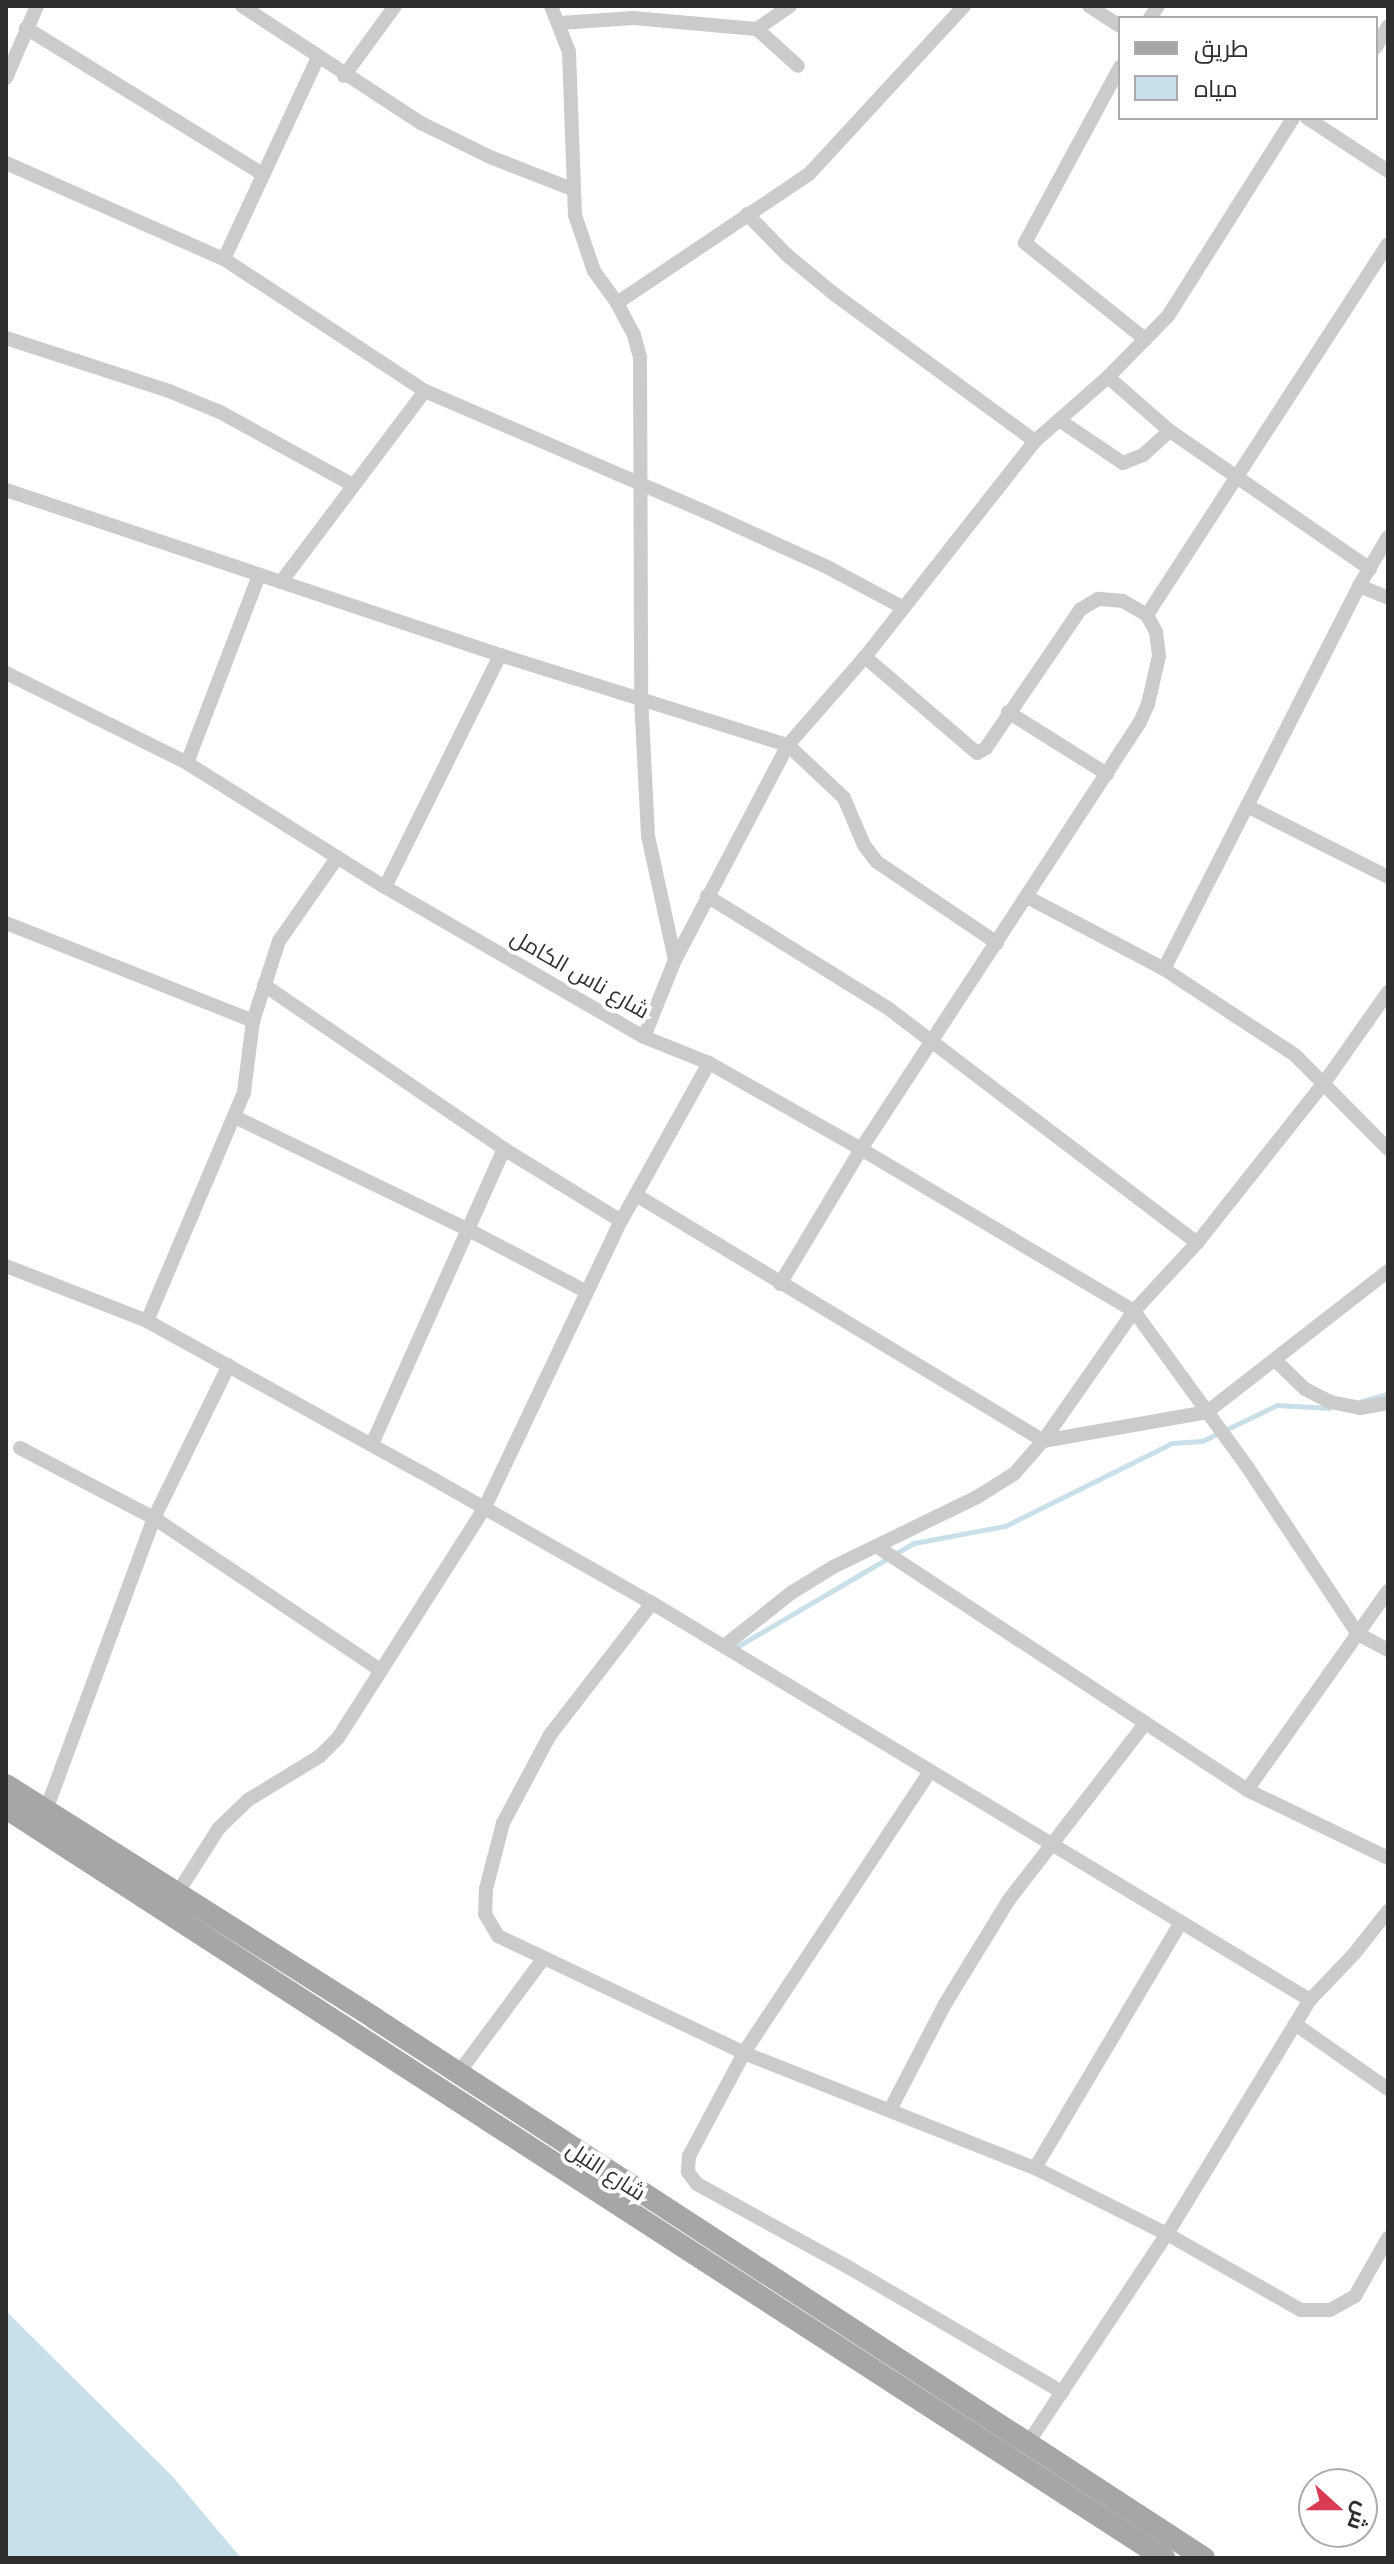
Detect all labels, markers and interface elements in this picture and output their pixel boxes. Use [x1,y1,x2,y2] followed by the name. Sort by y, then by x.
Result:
[1118,16,1378,120] legend
[1194,35,1249,63] text: طريق
[1194,75,1238,103] text: مياه
[506,924,654,1024] street label: شارع ناس الكامل
[562,2136,650,2206] street label: شارع النيل
[1298,2468,1378,2548] north arrow
[1341,2498,1377,2534] text: ش

